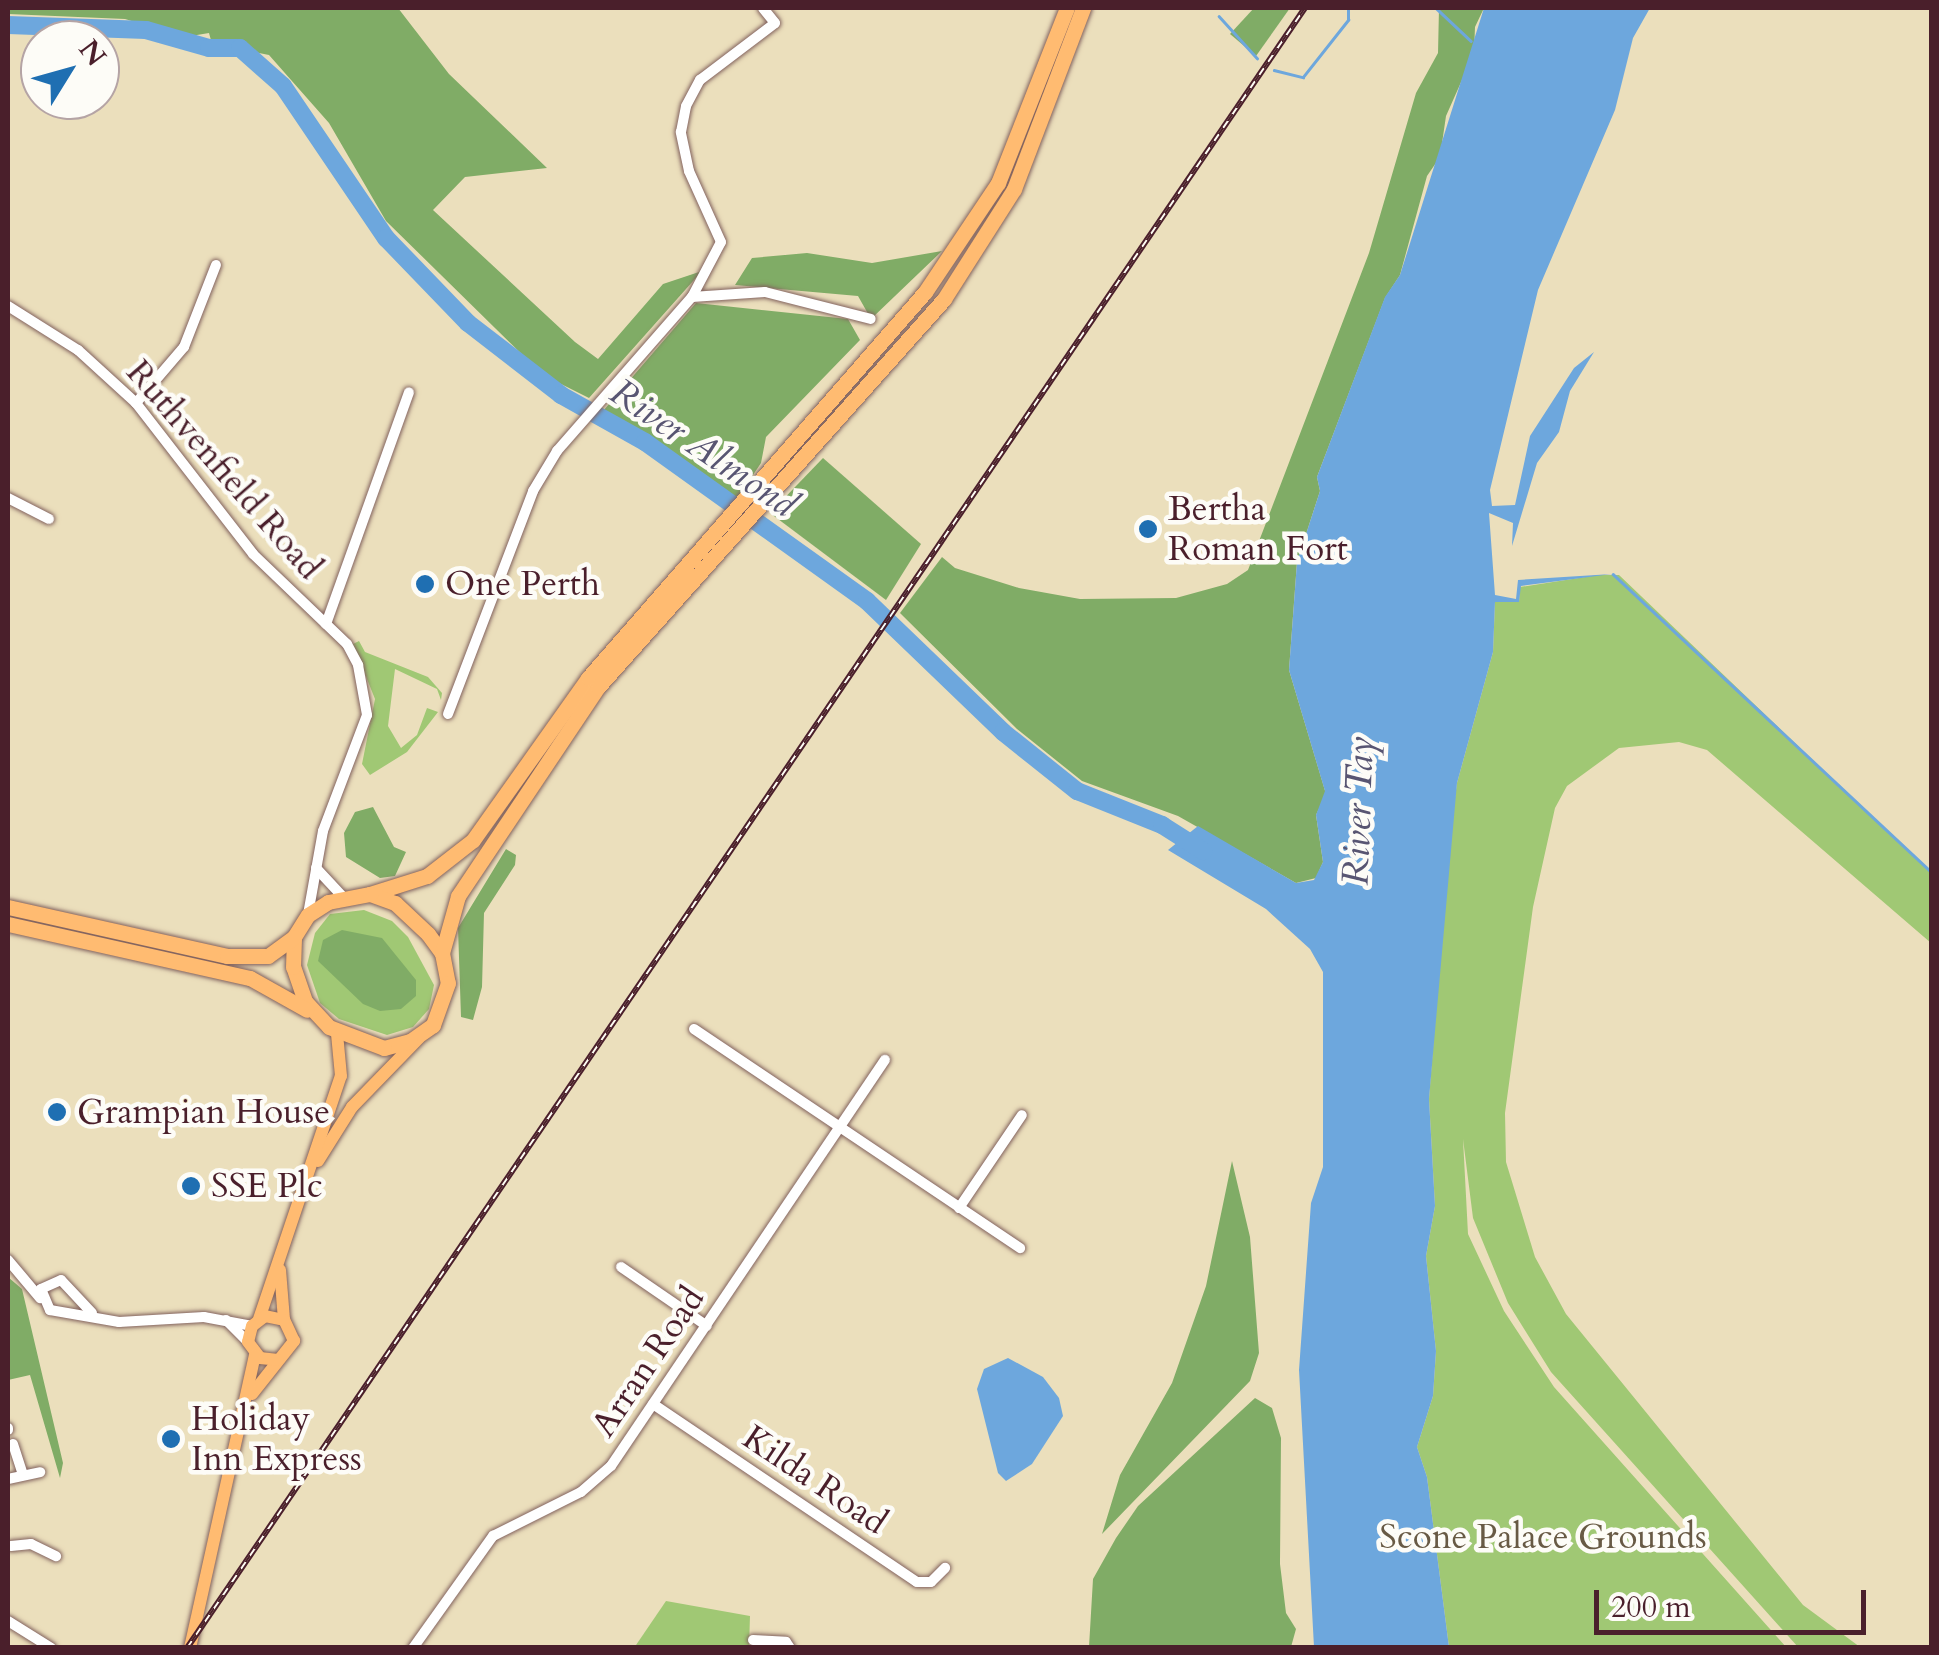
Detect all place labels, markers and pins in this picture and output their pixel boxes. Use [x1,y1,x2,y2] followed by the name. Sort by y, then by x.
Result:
[1168,488,1348,570] place label: Bertha Roman Fort
[1137,518,1159,540] marker: Bertha Roman Fort
[445,563,600,605] place label: One Perth
[414,573,436,595] marker: One Perth
[77,1091,330,1133] place label: Grampian House
[46,1101,68,1123] marker: Grampian House
[211,1165,323,1207] place label: SSE Plc
[180,1175,202,1197] marker: SSE Plc
[191,1398,362,1480] place label: Holiday Inn Express
[160,1428,182,1450] marker: Holiday Inn Express

